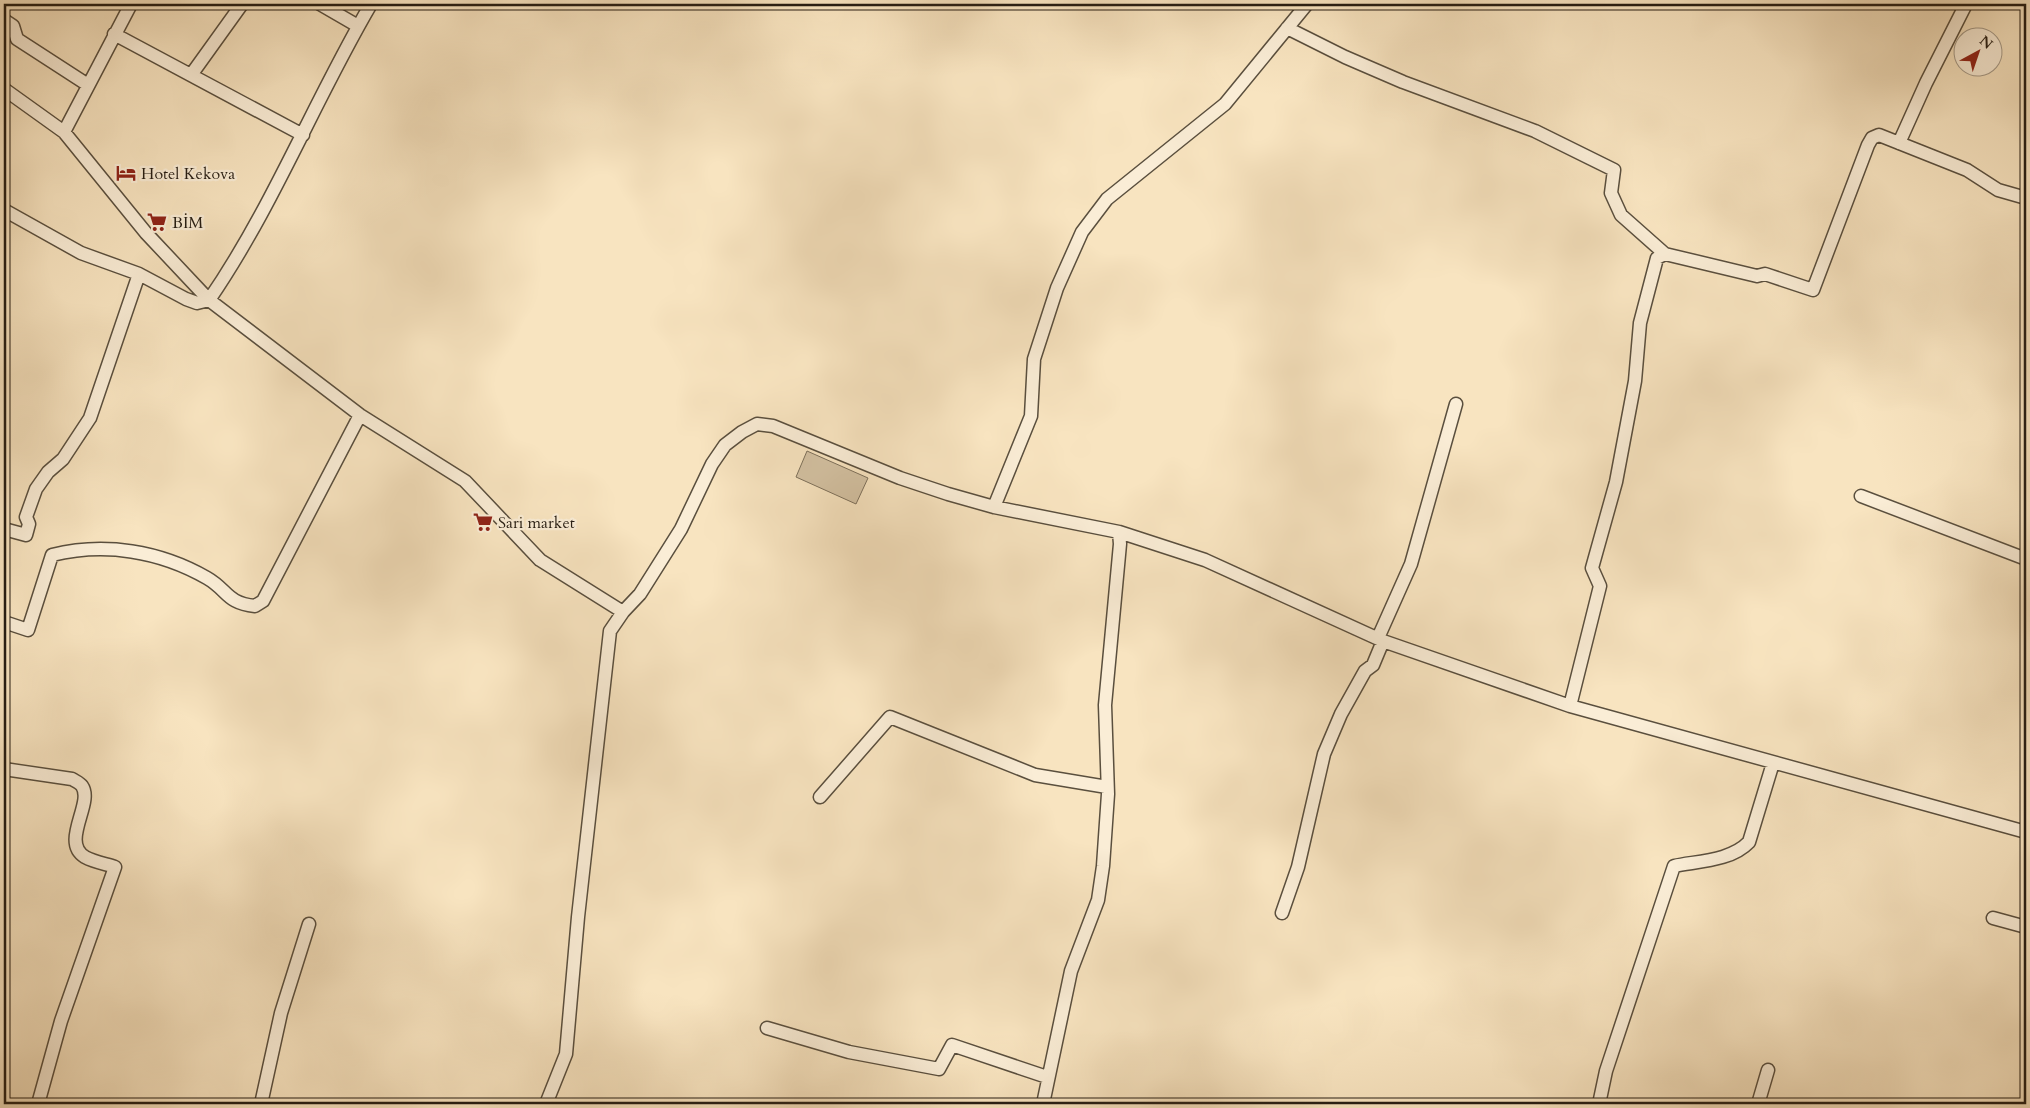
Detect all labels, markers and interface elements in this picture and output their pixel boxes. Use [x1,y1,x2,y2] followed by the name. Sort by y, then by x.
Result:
[1952,28,2002,78] north arrow
[1975,31,1997,54] text: N
[115,162,137,184] hotel icon: Hotel Kekova
[141,163,235,185] place label: Hotel Kekova
[146,211,168,233] supermarket icon: BİM
[172,212,203,234] place label: BİM
[472,511,494,533] supermarket icon: Sari market
[498,512,575,534] place label: Sari market

